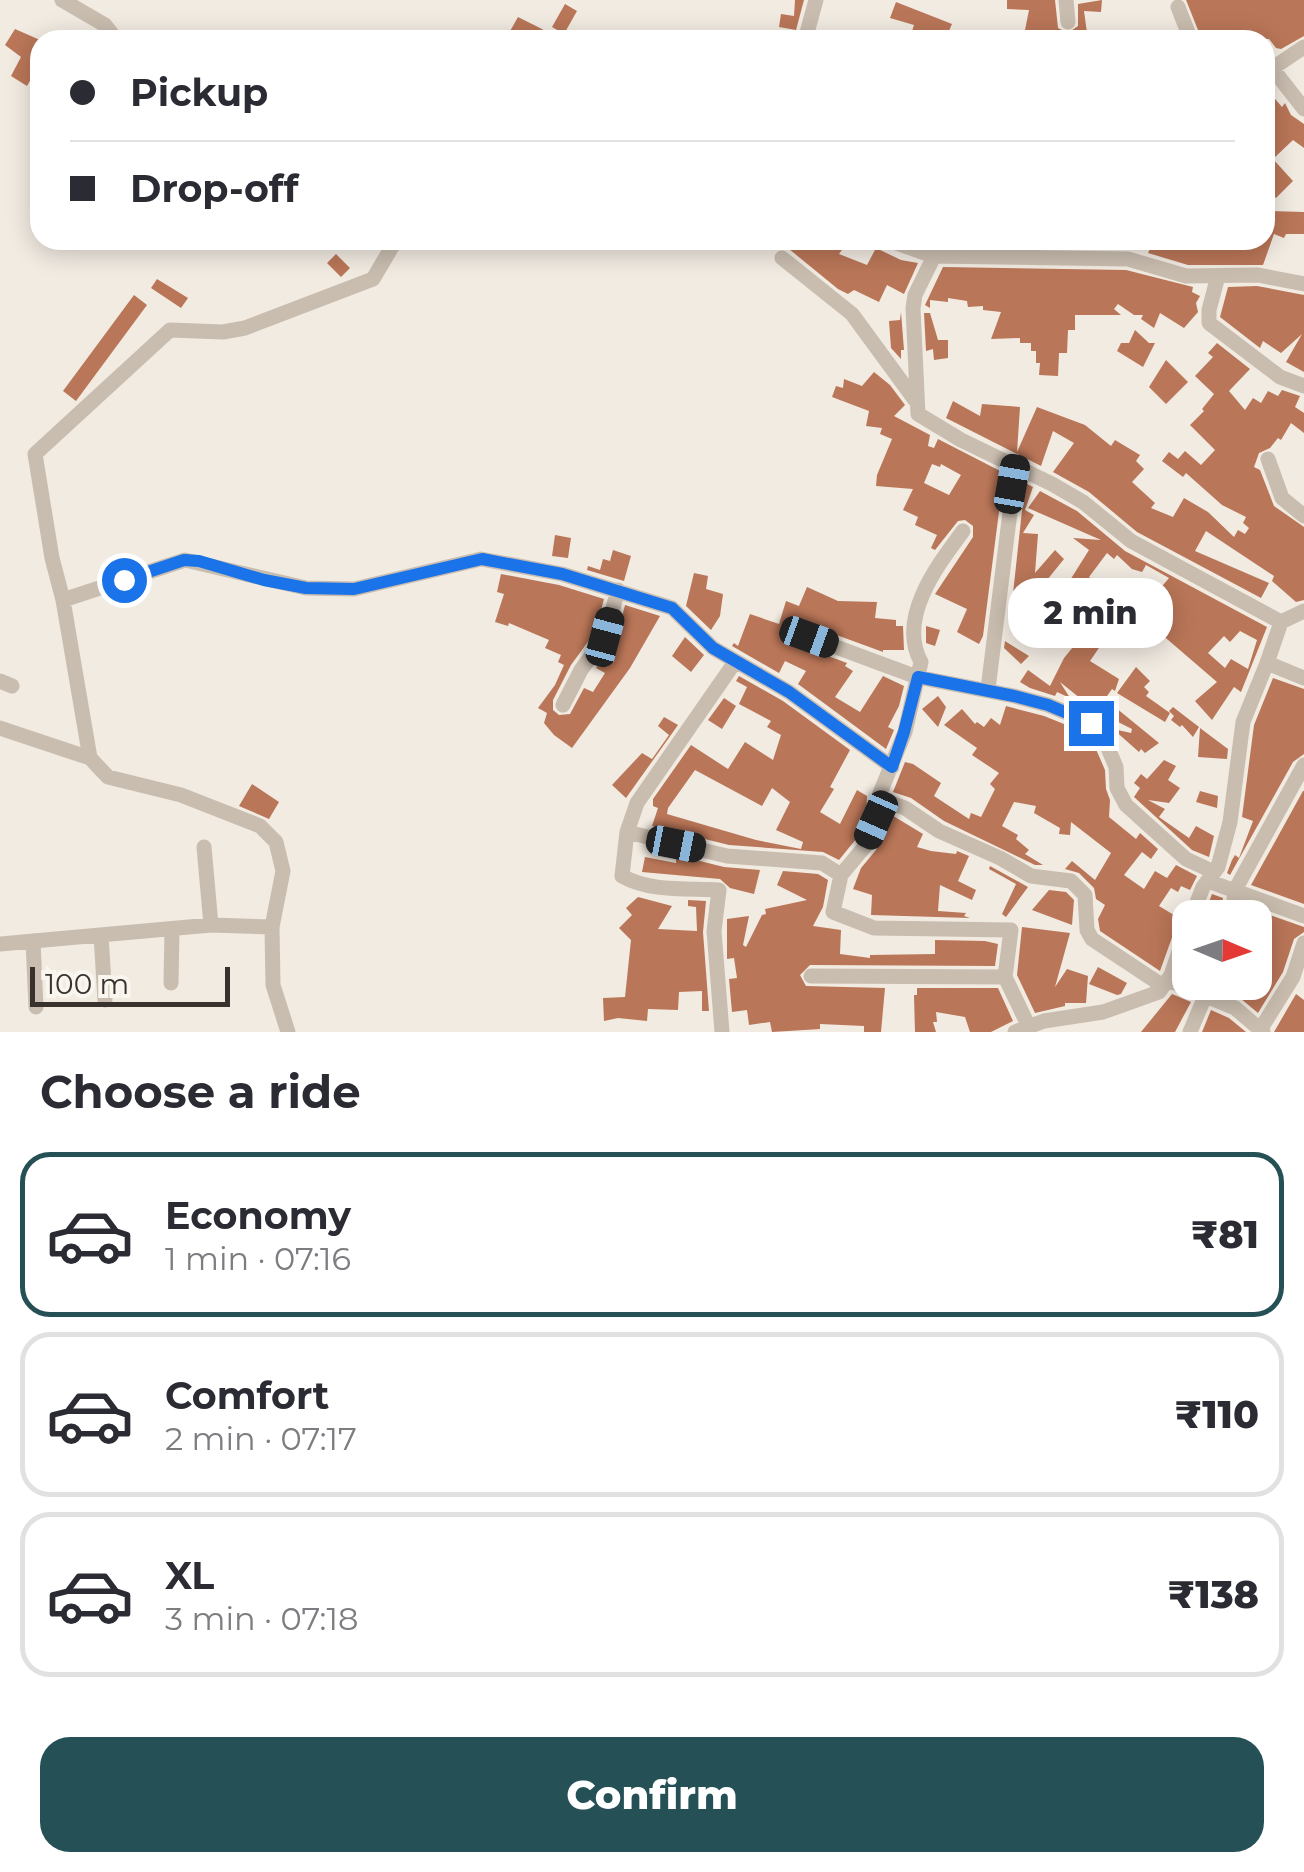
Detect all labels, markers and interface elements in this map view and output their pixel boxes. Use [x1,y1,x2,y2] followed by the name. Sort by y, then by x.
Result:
[130,69,268,116] text: Pickup
[130,165,299,212] text: Drop-off
[992,452,1032,516] car
[102,558,147,603] route start
[1008,578,1174,648] callout: 2 min
[1043,593,1138,632] text: 2 min
[583,604,627,670] car
[776,613,842,661] car
[1069,701,1114,746] route end
[850,786,902,854] car
[644,824,708,864] car
[1172,900,1272,1000] north arrow
[1172,900,1272,1000] map controls
[30,962,230,1006] scale bar
[45,967,129,1001] text: 100 m
[40,1064,361,1119] text: Choose a ride
[45,1190,135,1280] icon: car
[165,1192,351,1239] text: Economy
[1191,1211,1259,1258] text: ₹81
[165,1239,351,1278] text: 1 min · 07:16
[45,1370,135,1460] icon: car
[165,1372,329,1419] text: Comfort
[1174,1391,1259,1438] text: ₹110
[165,1419,357,1458] text: 2 min · 07:17
[45,1550,135,1640] icon: car
[165,1552,214,1599] text: XL
[1168,1571,1259,1618] text: ₹138
[165,1599,358,1638] text: 3 min · 07:18
[40,1737,1264,1852] button: Confirm

